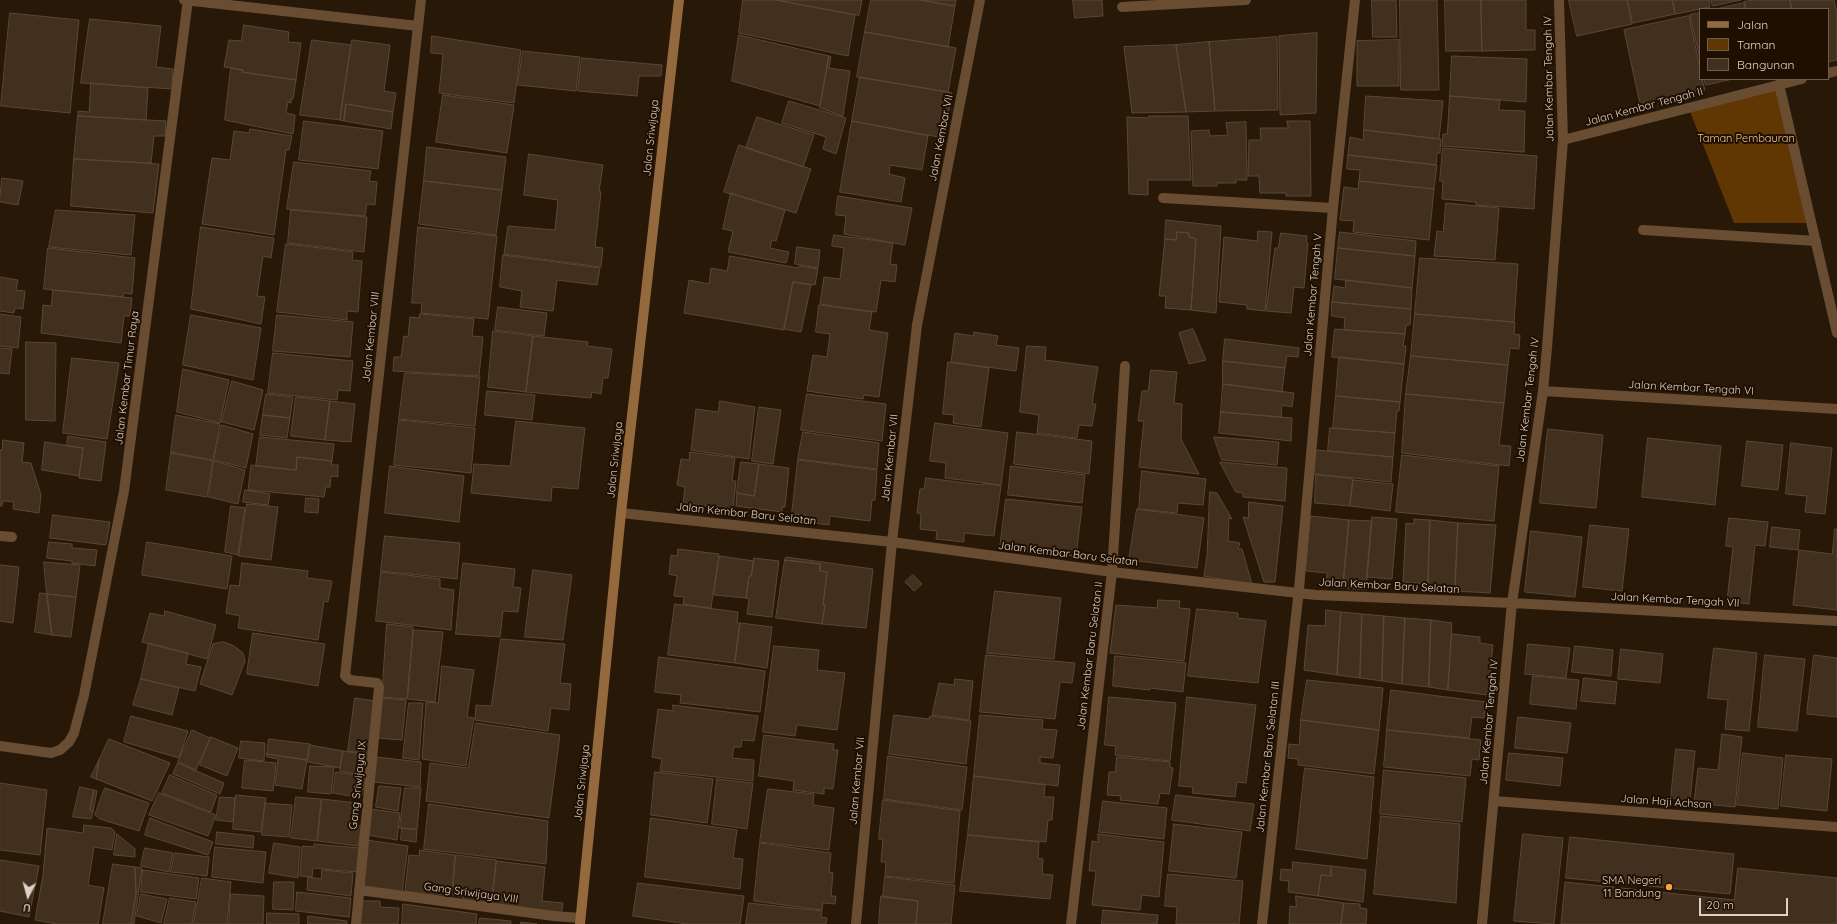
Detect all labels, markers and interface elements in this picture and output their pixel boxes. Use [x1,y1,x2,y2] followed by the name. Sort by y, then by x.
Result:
[1699,8,1829,80] legend
[1541,16,1557,142] street label: Jalan Kembar Tengah IV
[1737,17,1768,32] text: Jalan
[1737,37,1775,52] text: Taman
[1737,57,1794,72] text: Bangunan
[1584,85,1704,129] street label: Jalan Kembar Tengah II
[926,93,956,183] street label: Jalan Kembar VII
[640,99,662,177] street label: Jalan Sriwijaya
[1697,132,1795,146] park label: Taman Pembauran
[1301,233,1325,357] street label: Jalan Kembar Tengah V
[360,291,382,383] street label: Jalan Kembar VIII
[112,310,142,446] street label: Jalan Kembar Timur Raya
[1514,337,1542,463] street label: Jalan Kembar Tengah IV
[1628,378,1754,398] street label: Jalan Kembar Tengah VI
[879,413,901,503] street label: Jalan Kembar VII
[604,421,626,499] street label: Jalan Sriwijaya
[675,500,817,528] street label: Jalan Kembar Baru Selatan
[997,539,1139,569] street label: Jalan Kembar Baru Selatan
[1318,576,1460,596] street label: Jalan Kembar Baru Selatan
[1074,581,1106,731] street label: Jalan Kembar Baru Selatan II
[1610,590,1740,610] street label: Jalan Kembar Tengah VII
[1477,659,1501,785] street label: Jalan Kembar Tengah IV
[1253,681,1283,833] street label: Jalan Kembar Baru Selatan III
[847,736,867,826] street label: Jalan Kembar VII
[347,740,369,830] street label: Gang Sriwijaya IX
[571,744,593,822] street label: Jalan Sriwijaya
[1620,792,1712,812] street label: Jalan Haji Achsan
[1602,874,1661,900] place label: SMA Negeri 11 Bandung
[8,876,48,916] north arrow
[423,880,519,906] street label: Gang Sriwijaya VIII
[1664,882,1674,892] marker: SMA Negeri 11 Bandung
[1701,890,1790,916] scale bar
[1706,897,1734,912] text: 20 m
[22,901,31,915] text: U

